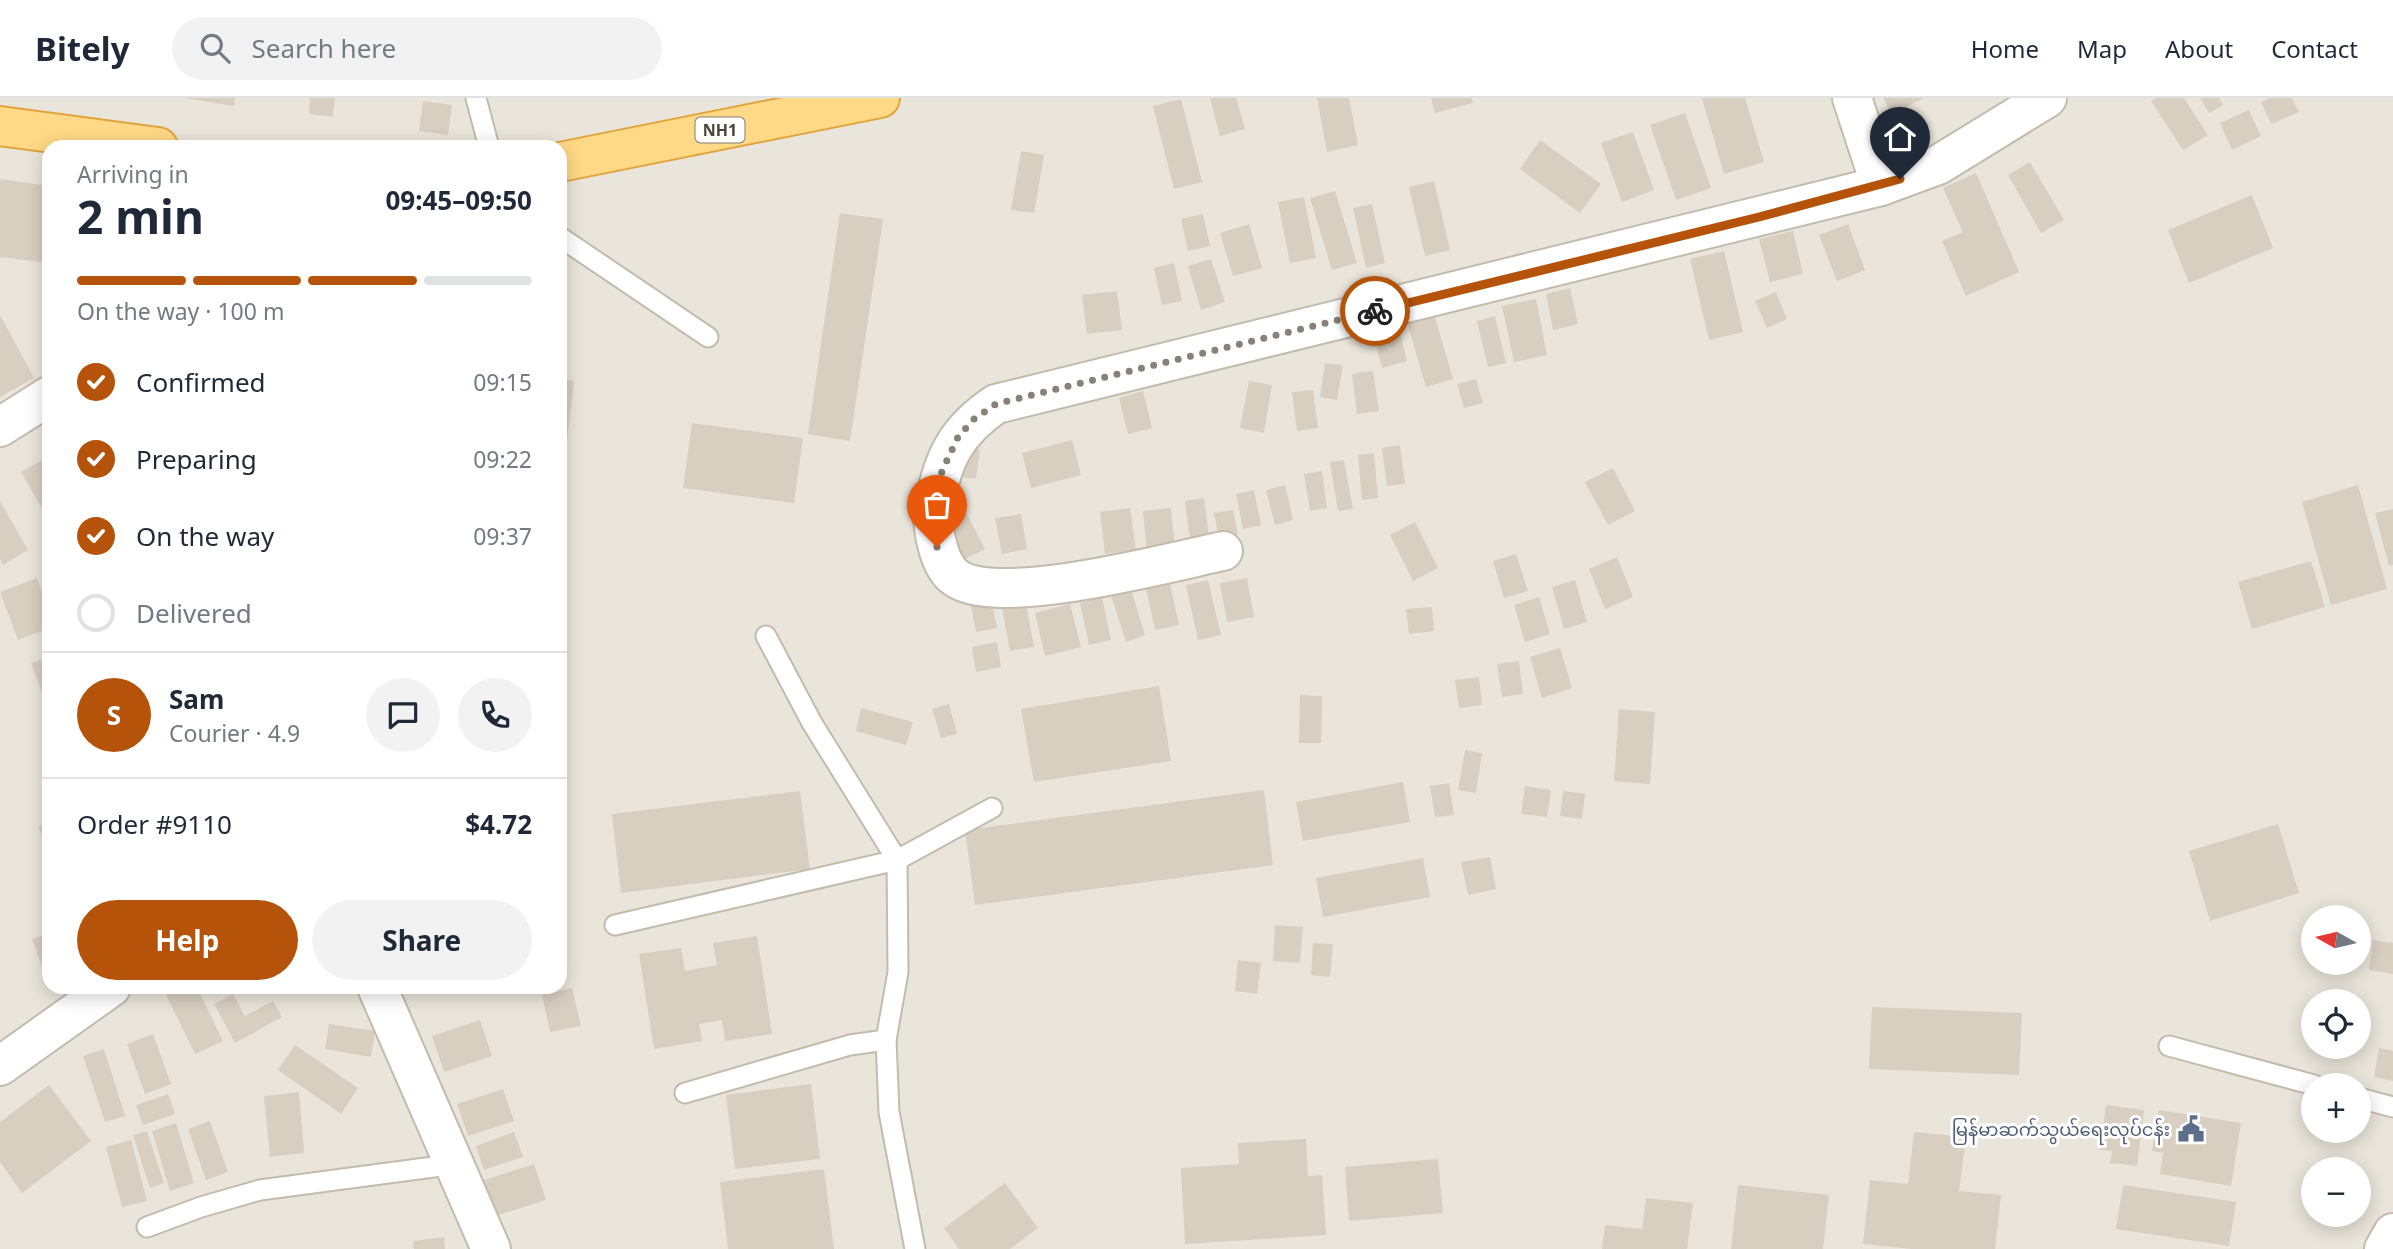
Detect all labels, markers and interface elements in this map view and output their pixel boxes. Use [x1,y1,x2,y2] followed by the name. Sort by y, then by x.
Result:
[172,17,662,80] search box
[35,26,130,71] text: Bitely
[196,29,234,67] icon: search
[252,30,396,66] text: Search here
[1971,32,2039,65] text: Home
[2077,32,2127,65] text: Map
[2165,32,2233,65] text: About
[2271,32,2358,65] text: Contact
[1870,107,1930,179] pin
[696,118,744,142] road number: NH1
[1881,118,1919,156] icon: home
[77,158,189,190] text: Arriving in
[385,182,532,218] text: 09:45–09:50
[77,185,204,247] text: 2 min
[1340,276,1410,346] courier
[1356,292,1394,330] icon: bike
[77,295,284,327] text: On the way · 100 m
[77,363,115,401] icon: check
[136,364,266,400] text: Confirmed
[473,366,532,398] text: 09:15
[77,440,115,478] icon: check
[136,441,257,477] text: Preparing
[473,443,532,475] text: 09:22
[907,475,967,547] pin
[918,486,956,524] icon: bag
[77,517,115,555] icon: check
[136,518,274,554] text: On the way
[473,520,532,552] text: 09:37
[136,595,252,631] text: Delivered
[366,678,440,752] button: chat
[458,678,532,752] button: phone
[169,681,224,717] text: Sam
[107,697,121,733] text: S
[169,717,300,749] text: Courier · 4.9
[77,806,232,842] text: Order #9110
[465,806,532,842] text: $4.72
[77,900,298,980] button: Help
[312,900,532,980] button: Share
[2301,905,2371,975] north arrow
[2301,905,2371,1227] map controls
[2301,989,2371,1059] button: locate
[2301,1073,2371,1143] button: +
[2176,1114,2206,1144] public building icon: မြန်မာဆက်သွယ်ရေးလုပ်ငန်း
[1952,1117,2170,1145] place label: မြန်မာဆက်သွယ်ရေးလုပ်ငန်း
[2301,1157,2371,1227] button: −

